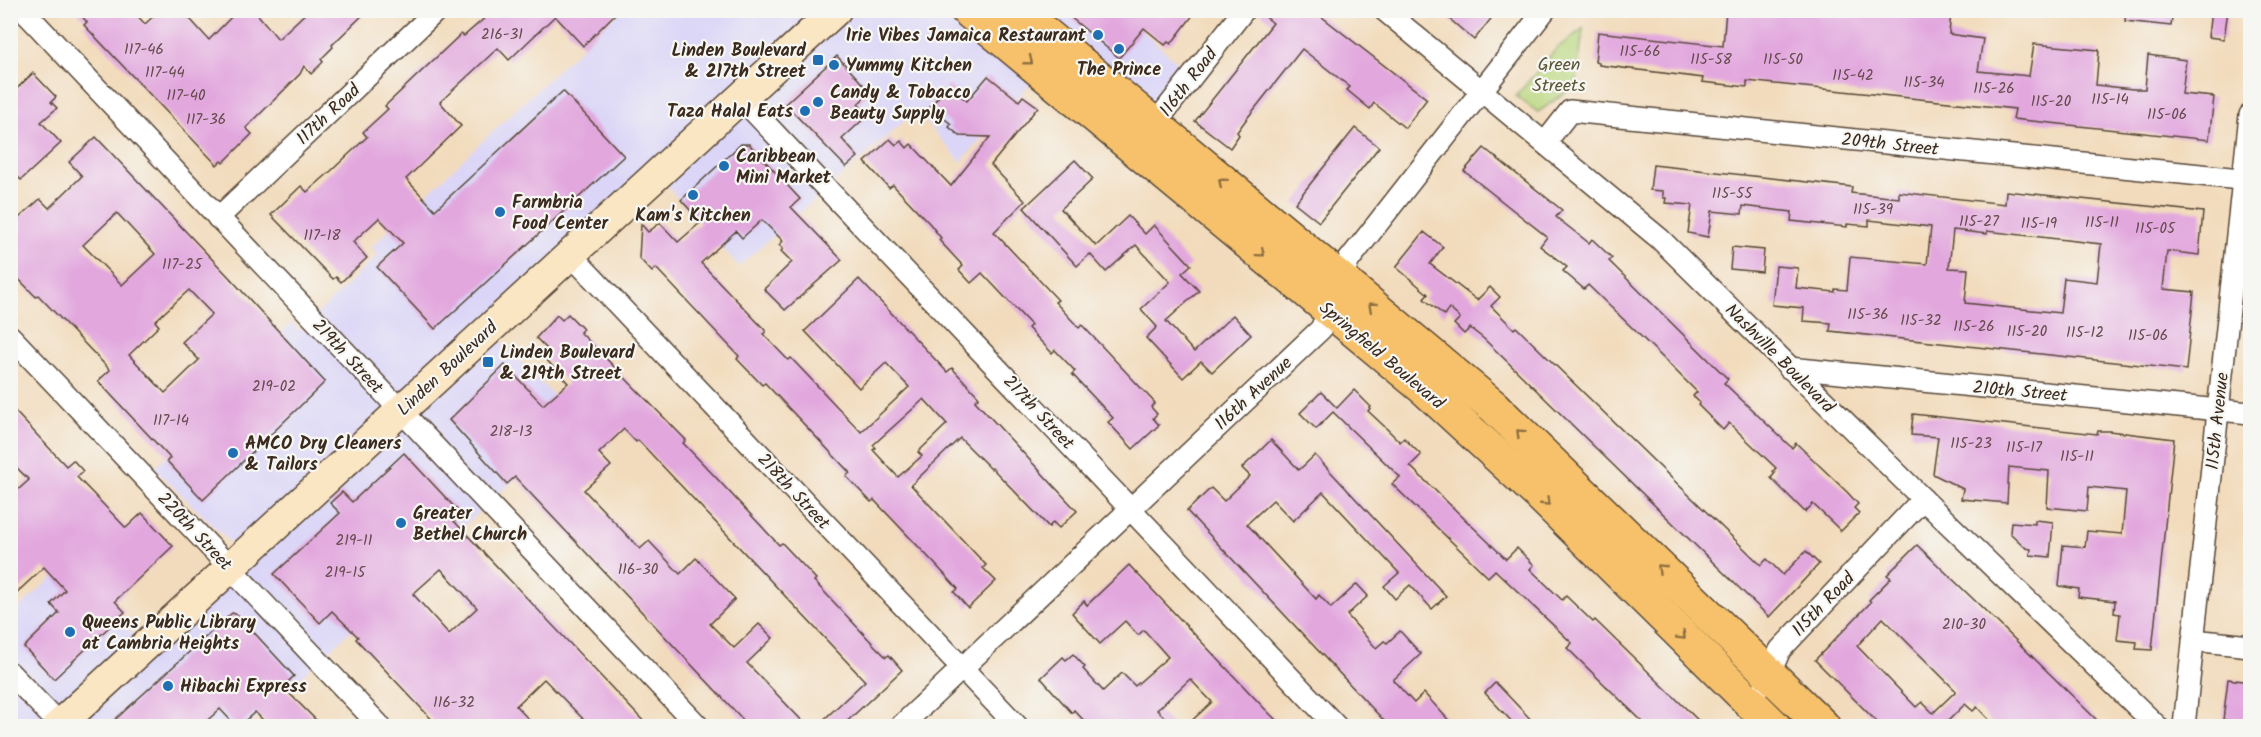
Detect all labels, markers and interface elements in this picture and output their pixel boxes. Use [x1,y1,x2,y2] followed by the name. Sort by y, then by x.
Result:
[846,22,1087,51] place label: Irie Vibes Jamaica Restaurant
[481,23,523,47] house number: 216-31
[1091,28,1105,42] marker: Irie Vibes Jamaica Restaurant
[671,37,807,87] place label: Linden Boulevard & 217th Street
[124,38,164,62] house number: 117-46
[1619,40,1661,64] house number: 115-66
[1153,41,1226,124] street label: 116th Road
[1112,42,1126,56] marker: The Prince
[1690,48,1733,72] house number: 115-58
[1763,48,1803,72] house number: 115-50
[1532,51,1586,101] park label: Green Streets
[846,52,972,81] place label: Yummy Kitchen
[811,53,825,67] marker: Linden Boulevard & 217th Street
[1022,53,1033,64] one-way arrow
[1077,56,1161,85] place label: The Prince
[827,58,841,72] marker: Yummy Kitchen
[145,61,185,85] house number: 117-44
[1832,64,1874,88] house number: 115-42
[1903,71,1945,95] house number: 115-34
[290,77,369,153] street label: 117th Road
[1973,77,2015,101] house number: 115-26
[830,79,971,129] place label: Candy & Tobacco Beauty Supply
[167,84,206,108] house number: 117-40
[2091,88,2129,112] house number: 115-14
[2031,90,2072,114] house number: 115-20
[811,95,825,109] marker: Candy & Tobacco Beauty Supply
[667,98,794,127] place label: Taza Halal Eats
[2147,103,2187,127] house number: 115-06
[798,104,812,118] marker: Taza Halal Eats
[186,108,226,132] house number: 117-36
[1840,126,1941,165] street label: 209th Street
[736,143,832,193] place label: Caribbean Mini Market
[717,159,731,173] marker: Caribbean Mini Market
[1218,178,1229,189] one-way arrow
[1712,182,1753,206] house number: 115-55
[686,188,700,202] marker: Kam's Kitchen
[512,189,610,239] place label: Farmbria Food Center
[1853,198,1894,222] house number: 115-39
[635,202,751,231] place label: Kam's Kitchen
[493,205,507,219] marker: Farmbria Food Center
[1959,210,2000,234] house number: 115-27
[2085,211,2119,235] house number: 115-11
[2021,212,2058,236] house number: 115-19
[2135,217,2176,241] house number: 115-05
[304,224,341,248] house number: 117-18
[1254,246,1265,257] one-way arrow
[162,253,203,277] house number: 117-25
[1312,295,1451,418] street label: Springfield Boulevard
[1717,297,1841,422] street label: Nashville Boulevard
[1368,302,1379,313] one-way arrow
[1847,303,1889,327] house number: 115-36
[1900,309,1942,333] house number: 115-32
[304,313,390,402] street label: 219th Street
[391,314,506,424] street label: Linden Boulevard
[1953,315,1995,339] house number: 115-26
[2007,320,2048,344] house number: 115-20
[2066,321,2104,345] house number: 115-12
[2128,324,2168,348] house number: 115-06
[500,339,635,389] place label: Linden Boulevard & 219th Street
[1208,350,1300,438] street label: 116th Avenue
[481,355,495,369] marker: Linden Boulevard & 219th Street
[995,369,1081,458] street label: 217th Street
[2199,371,2238,471] street label: 115th Avenue
[1971,374,2069,411] street label: 210th Street
[252,375,296,399] house number: 219-02
[153,409,189,433] house number: 117-14
[490,420,533,444] house number: 218-13
[1517,429,1527,440] one-way arrow
[245,430,402,480] place label: AMCO Dry Cleaners & Tailors
[1950,432,1992,456] house number: 115-23
[2006,436,2043,460] house number: 115-17
[2060,445,2094,469] house number: 115-11
[226,446,240,460] marker: AMCO Dry Cleaners & Tailors
[749,447,837,538] street label: 218th Street
[149,486,239,579] street label: 220th Street
[1539,494,1550,505] one-way arrow
[413,500,527,550] place label: Greater Bethel Church
[394,516,408,530] marker: Greater Bethel Church
[335,529,373,553] house number: 219-11
[618,558,659,582] house number: 116-30
[325,561,366,585] house number: 219-15
[1657,564,1667,575] one-way arrow
[1786,565,1863,644] street label: 115th Road
[82,609,256,659] place label: Queens Public Library at Cambria Heights
[1942,613,1986,637] house number: 210-30
[63,625,77,639] marker: Queens Public Library at Cambria Heights
[1675,629,1686,640] one-way arrow
[180,673,307,702] place label: Hibachi Express
[161,679,175,693] marker: Hibachi Express
[433,691,475,715] house number: 116-32

